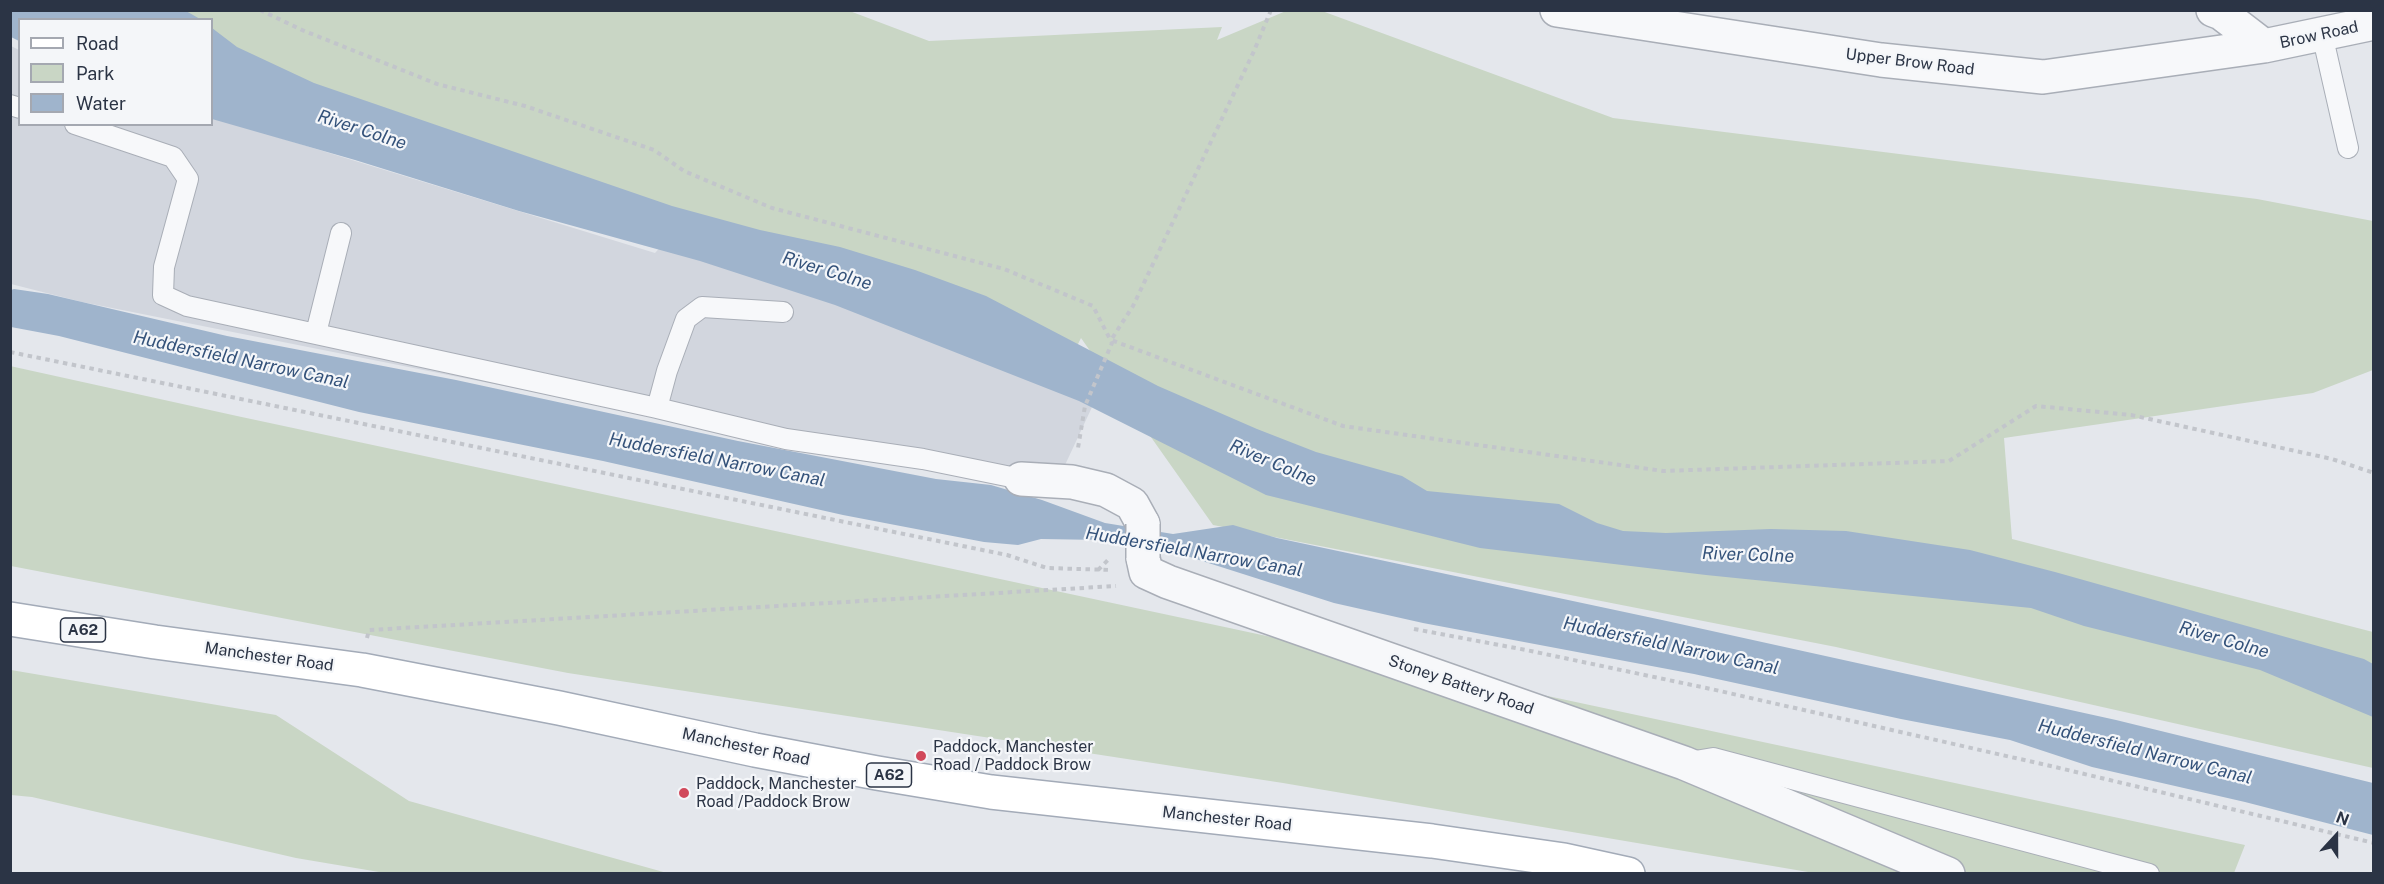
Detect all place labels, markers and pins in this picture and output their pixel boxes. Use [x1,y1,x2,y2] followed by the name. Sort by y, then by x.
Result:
[933,737,1094,775] place label: Paddock, Manchester Road / Paddock Brow
[914,749,928,763] marker: Paddock, Manchester Road / Paddock Brow
[696,774,857,812] place label: Paddock, Manchester Road /Paddock Brow
[677,786,691,800] marker: Paddock, Manchester Road /Paddock Brow

